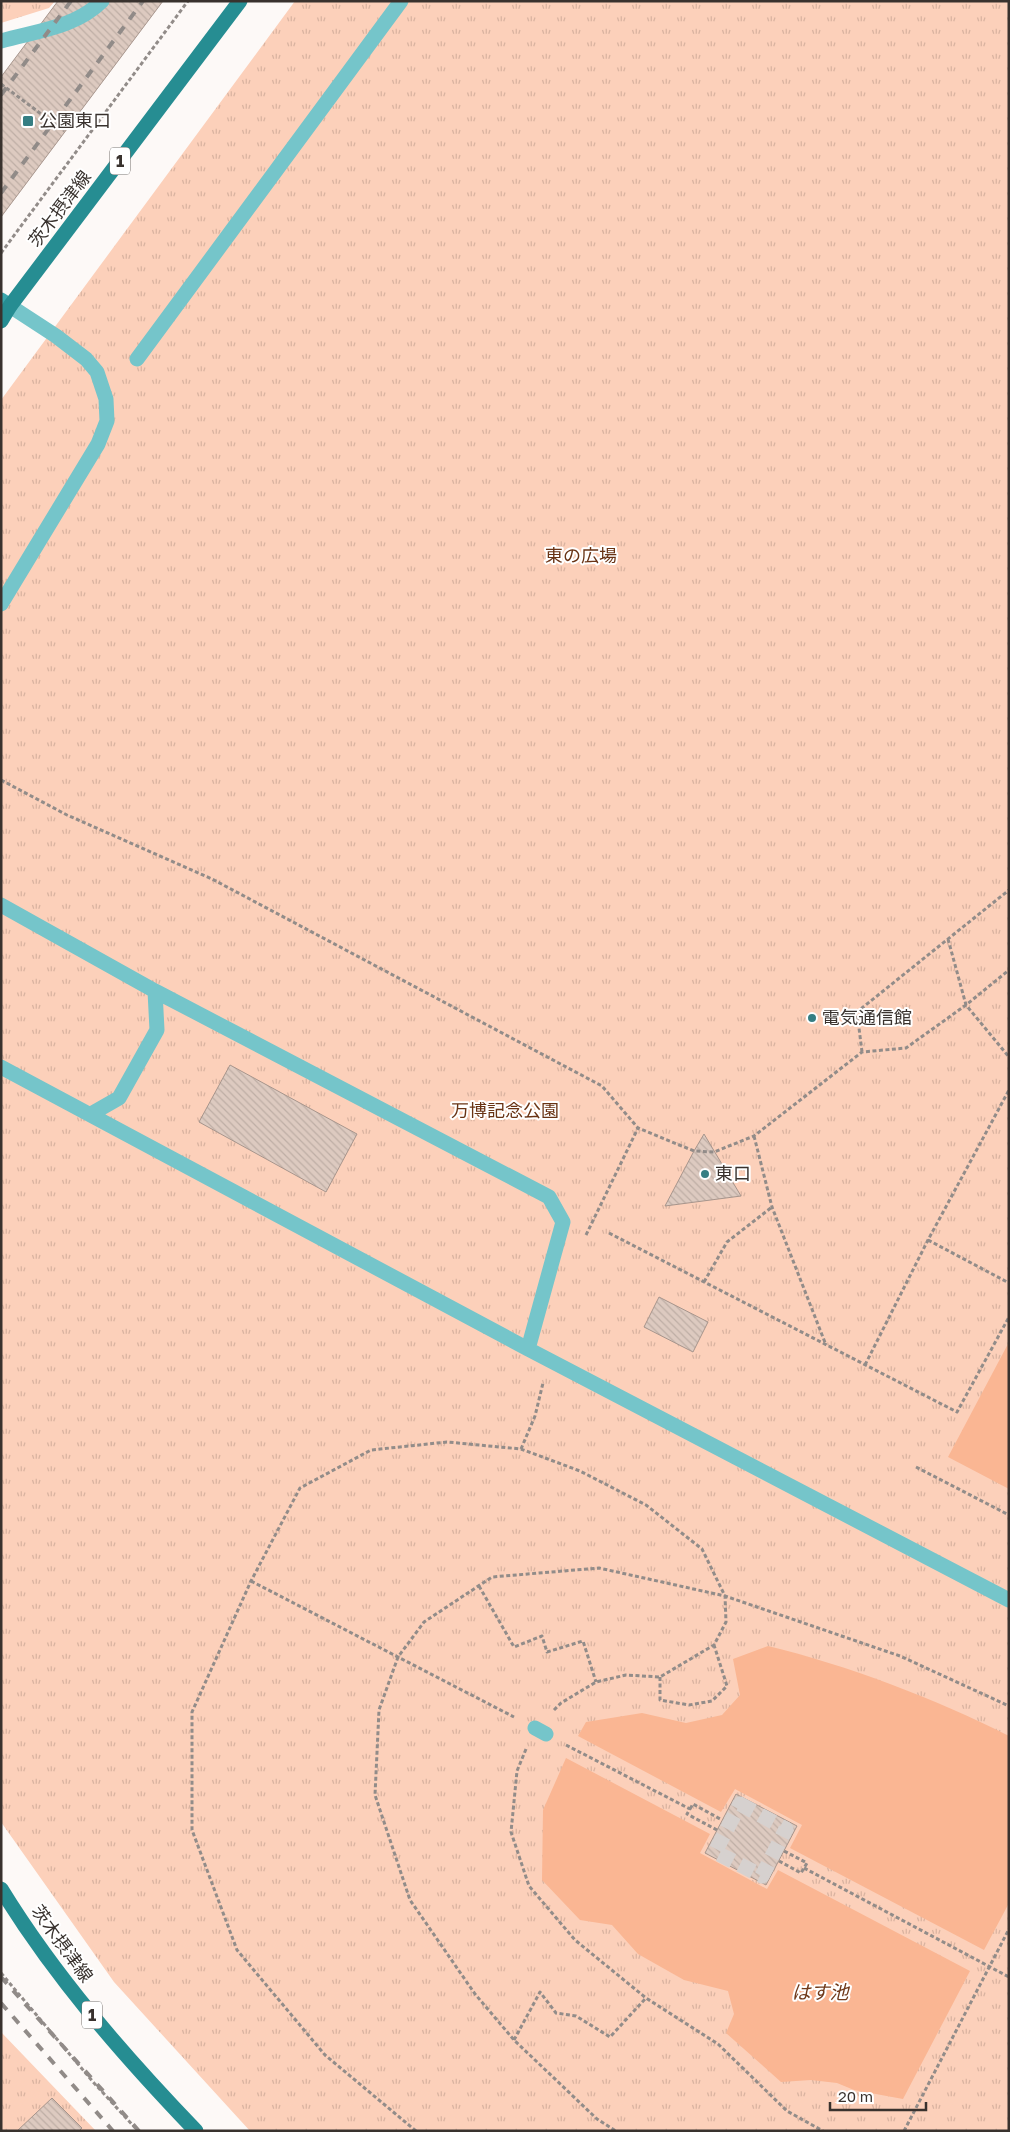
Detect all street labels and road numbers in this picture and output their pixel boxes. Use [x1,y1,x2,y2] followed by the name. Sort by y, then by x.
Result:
[110,148,130,175] road number: 1
[23,166,95,251] street label: 茨木摂津線
[27,1901,98,1986] street label: 茨木摂津線
[82,2002,102,2028] road number: 1

